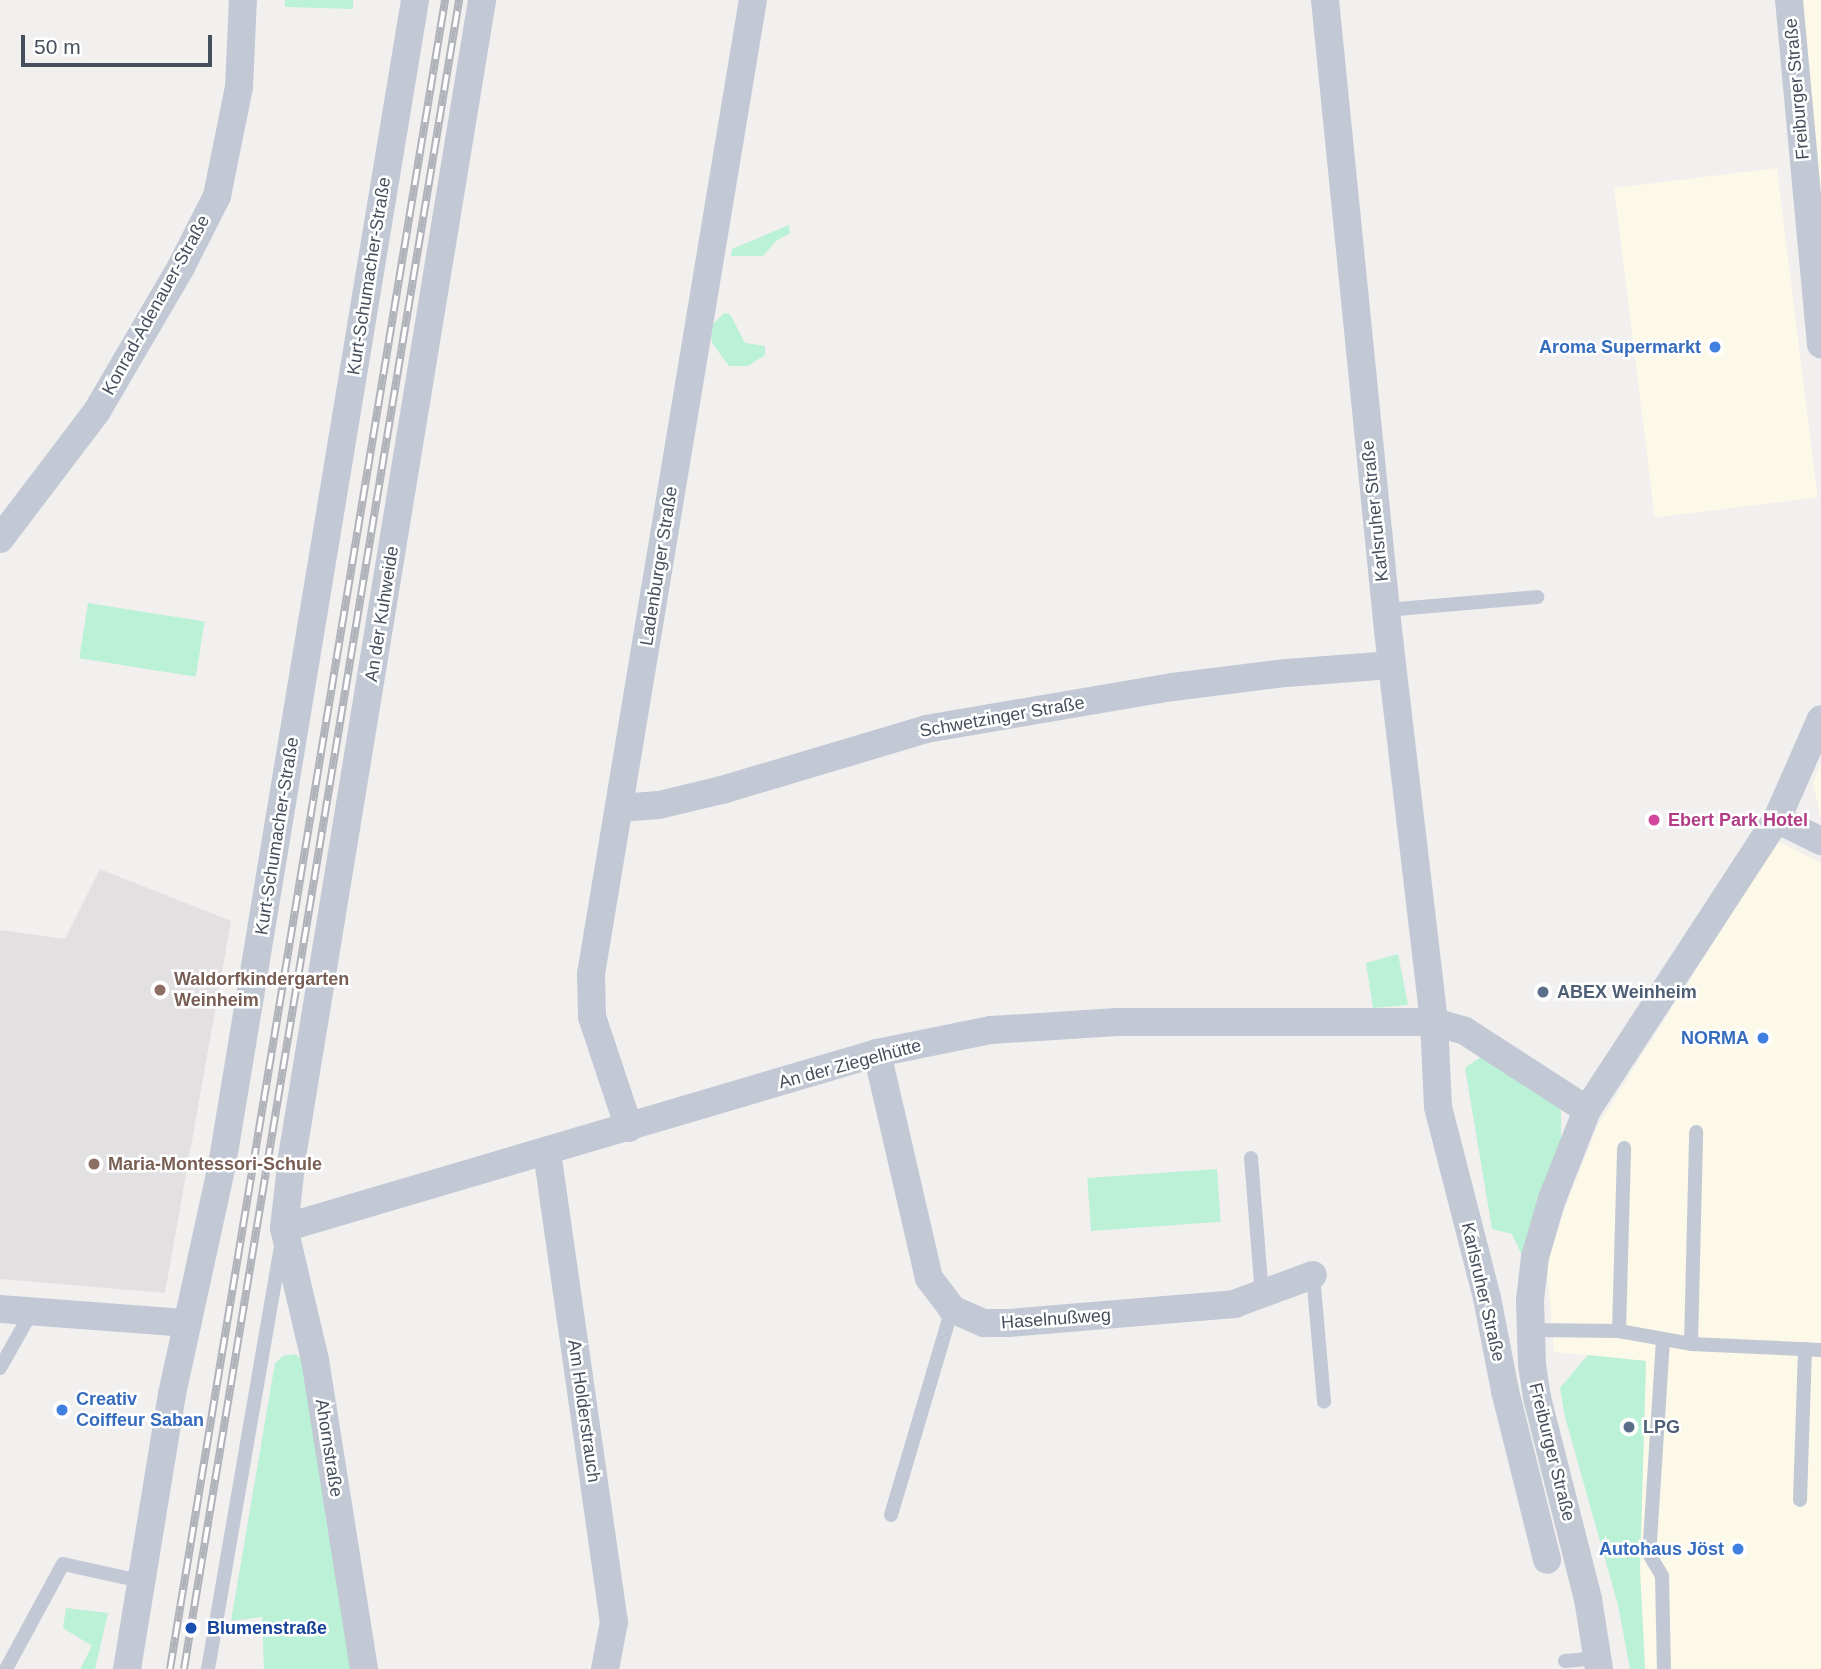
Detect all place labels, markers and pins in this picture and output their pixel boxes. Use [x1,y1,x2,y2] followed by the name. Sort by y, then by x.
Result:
[1539,336,1701,358] place label: Aroma Supermarkt
[1707,339,1723,355] marker: Aroma Supermarkt
[1668,809,1808,831] place label: Ebert Park Hotel
[1646,812,1662,828] marker: Ebert Park Hotel
[174,969,349,1012] place label: Waldorfkindergarten Weinheim
[1557,981,1697,1003] place label: ABEX Weinheim
[152,982,168,998] marker: Waldorfkindergarten Weinheim
[1535,984,1551,1000] marker: ABEX Weinheim
[1681,1027,1749,1049] place label: NORMA
[1755,1030,1771,1046] marker: NORMA
[108,1153,322,1175] place label: Maria-Montessori-Schule
[86,1156,102,1172] marker: Maria-Montessori-Schule
[76,1389,204,1432] place label: Creativ Coiffeur Saban
[54,1402,70,1418] marker: Creativ Coiffeur Saban
[1643,1416,1680,1438] place label: LPG
[1621,1419,1637,1435] marker: LPG
[1599,1538,1724,1560] place label: Autohaus Jöst
[1730,1541,1746,1557] marker: Autohaus Jöst
[207,1617,327,1639] place label: Blumenstraße
[181,1618,201,1638] marker: Blumenstraße

